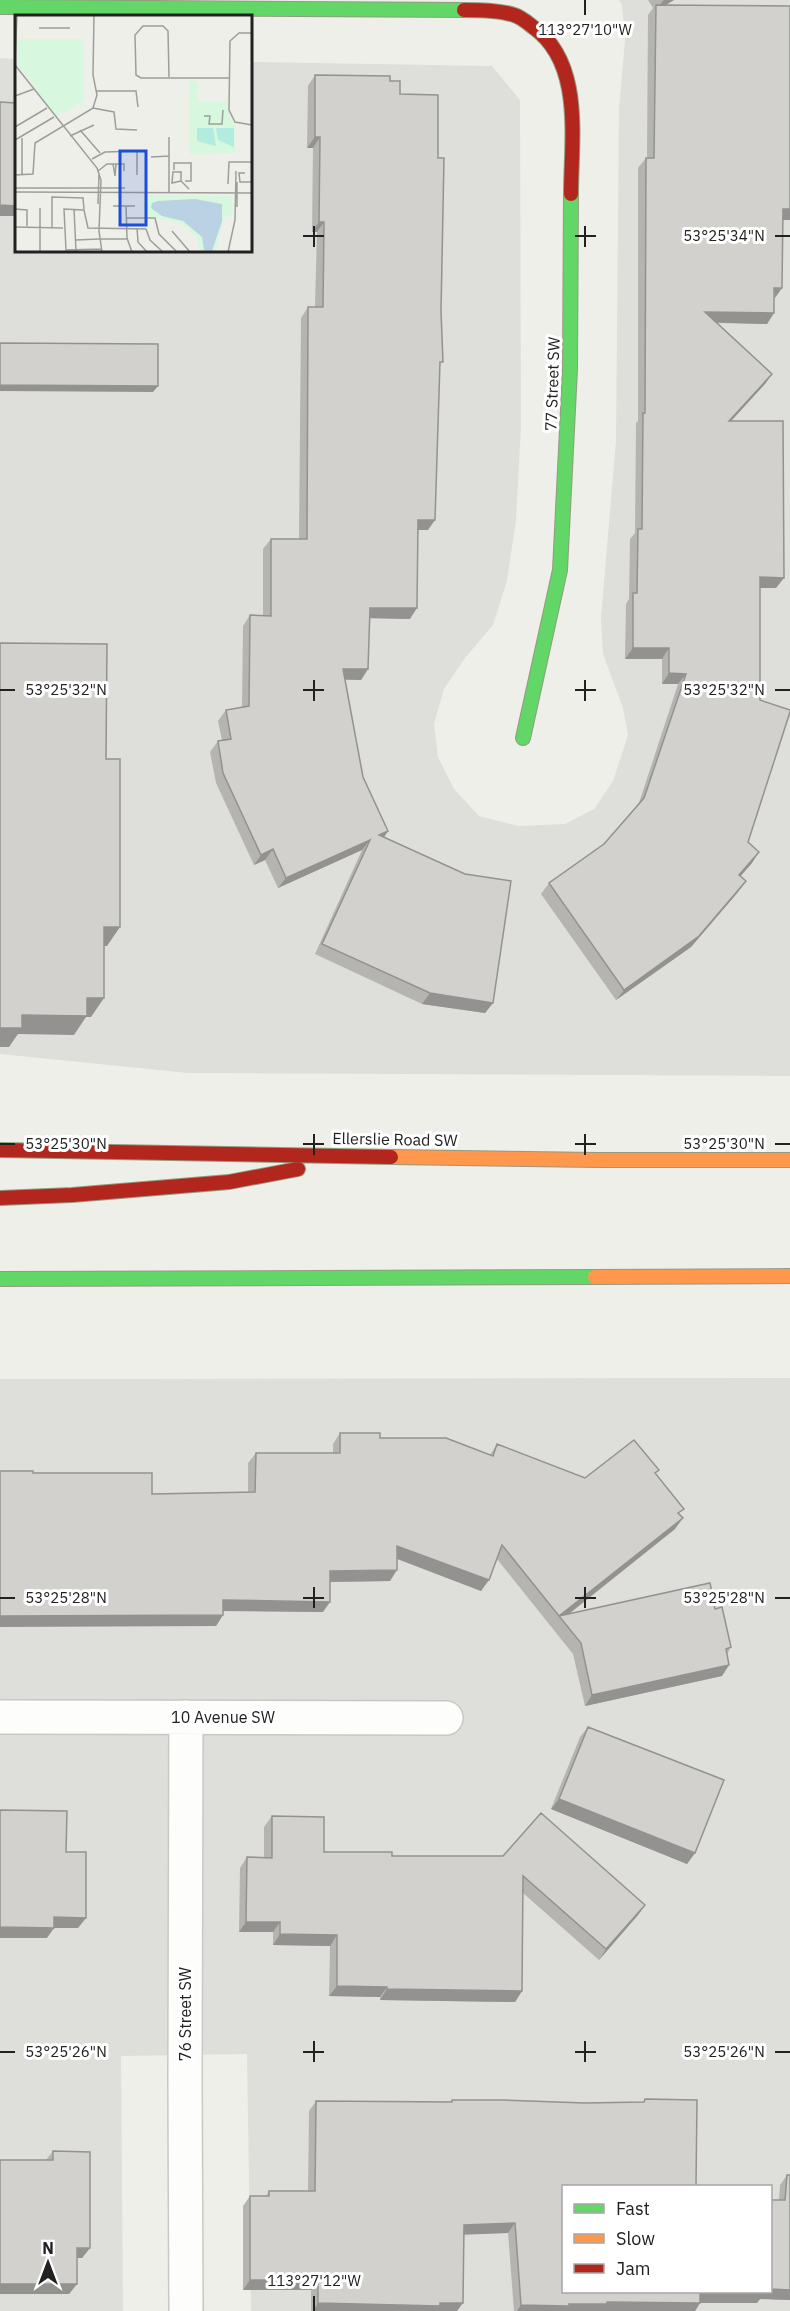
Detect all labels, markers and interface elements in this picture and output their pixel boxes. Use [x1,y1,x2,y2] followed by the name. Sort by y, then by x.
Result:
[15,15,252,252] inset map
[538,20,632,39] text: 113°27'10"W
[683,226,765,245] text: 53°25'34"N
[540,337,564,431] street label: 77 Street SW
[25,680,107,699] text: 53°25'32"N
[683,680,765,699] text: 53°25'32"N
[332,1128,458,1150] street label: Ellerslie Road SW
[25,1134,107,1153] text: 53°25'30"N
[683,1134,765,1153] text: 53°25'30"N
[25,1588,107,1607] text: 53°25'28"N
[683,1588,765,1607] text: 53°25'28"N
[171,1707,275,1727] street label: 10 Avenue SW
[175,1967,195,2061] street label: 76 Street SW
[25,2042,107,2061] text: 53°25'26"N
[683,2042,765,2061] text: 53°25'26"N
[562,2185,772,2293] legend
[616,2197,650,2220] text: Fast
[616,2227,655,2250] text: Slow
[18,2233,78,2293] north arrow
[42,2238,54,2258] text: N
[616,2257,651,2280] text: Jam
[267,2271,361,2290] text: 113°27'12"W

